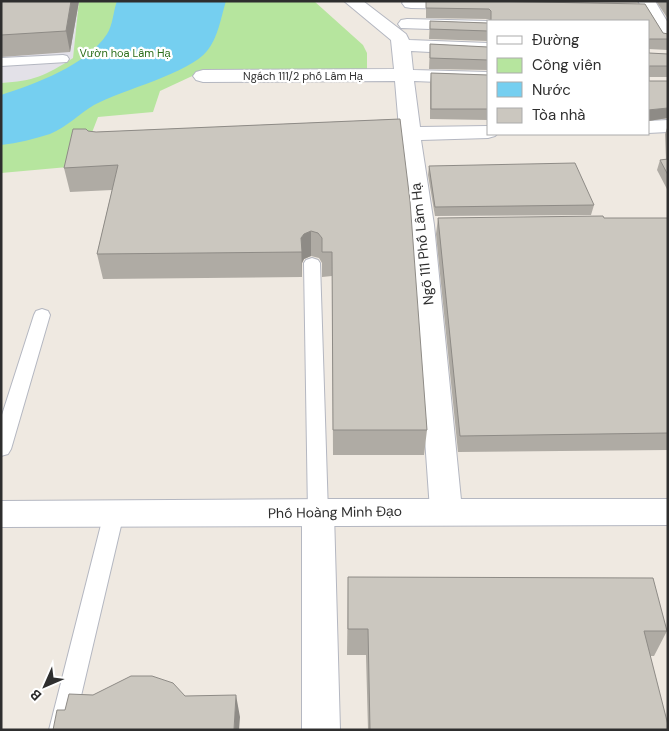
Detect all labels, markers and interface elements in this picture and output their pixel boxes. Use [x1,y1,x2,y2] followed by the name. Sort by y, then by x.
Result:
[487,20,649,135] legend
[532,30,580,50] text: Đường
[79,46,171,60] park label: Vườn hoa Lâm Hạ
[532,55,601,75] text: Công viên
[243,69,364,83] street label: Ngách 111/2 phố Lâm Hạ
[532,80,571,100] text: Nước
[532,105,586,125] text: Tòa nhà
[407,182,437,306] street label: Ngõ 111 Phố Lâm Hạ
[268,502,402,522] street label: Phố Hoàng Minh Đạo
[20,661,70,711] north arrow
[26,686,45,705] text: B

